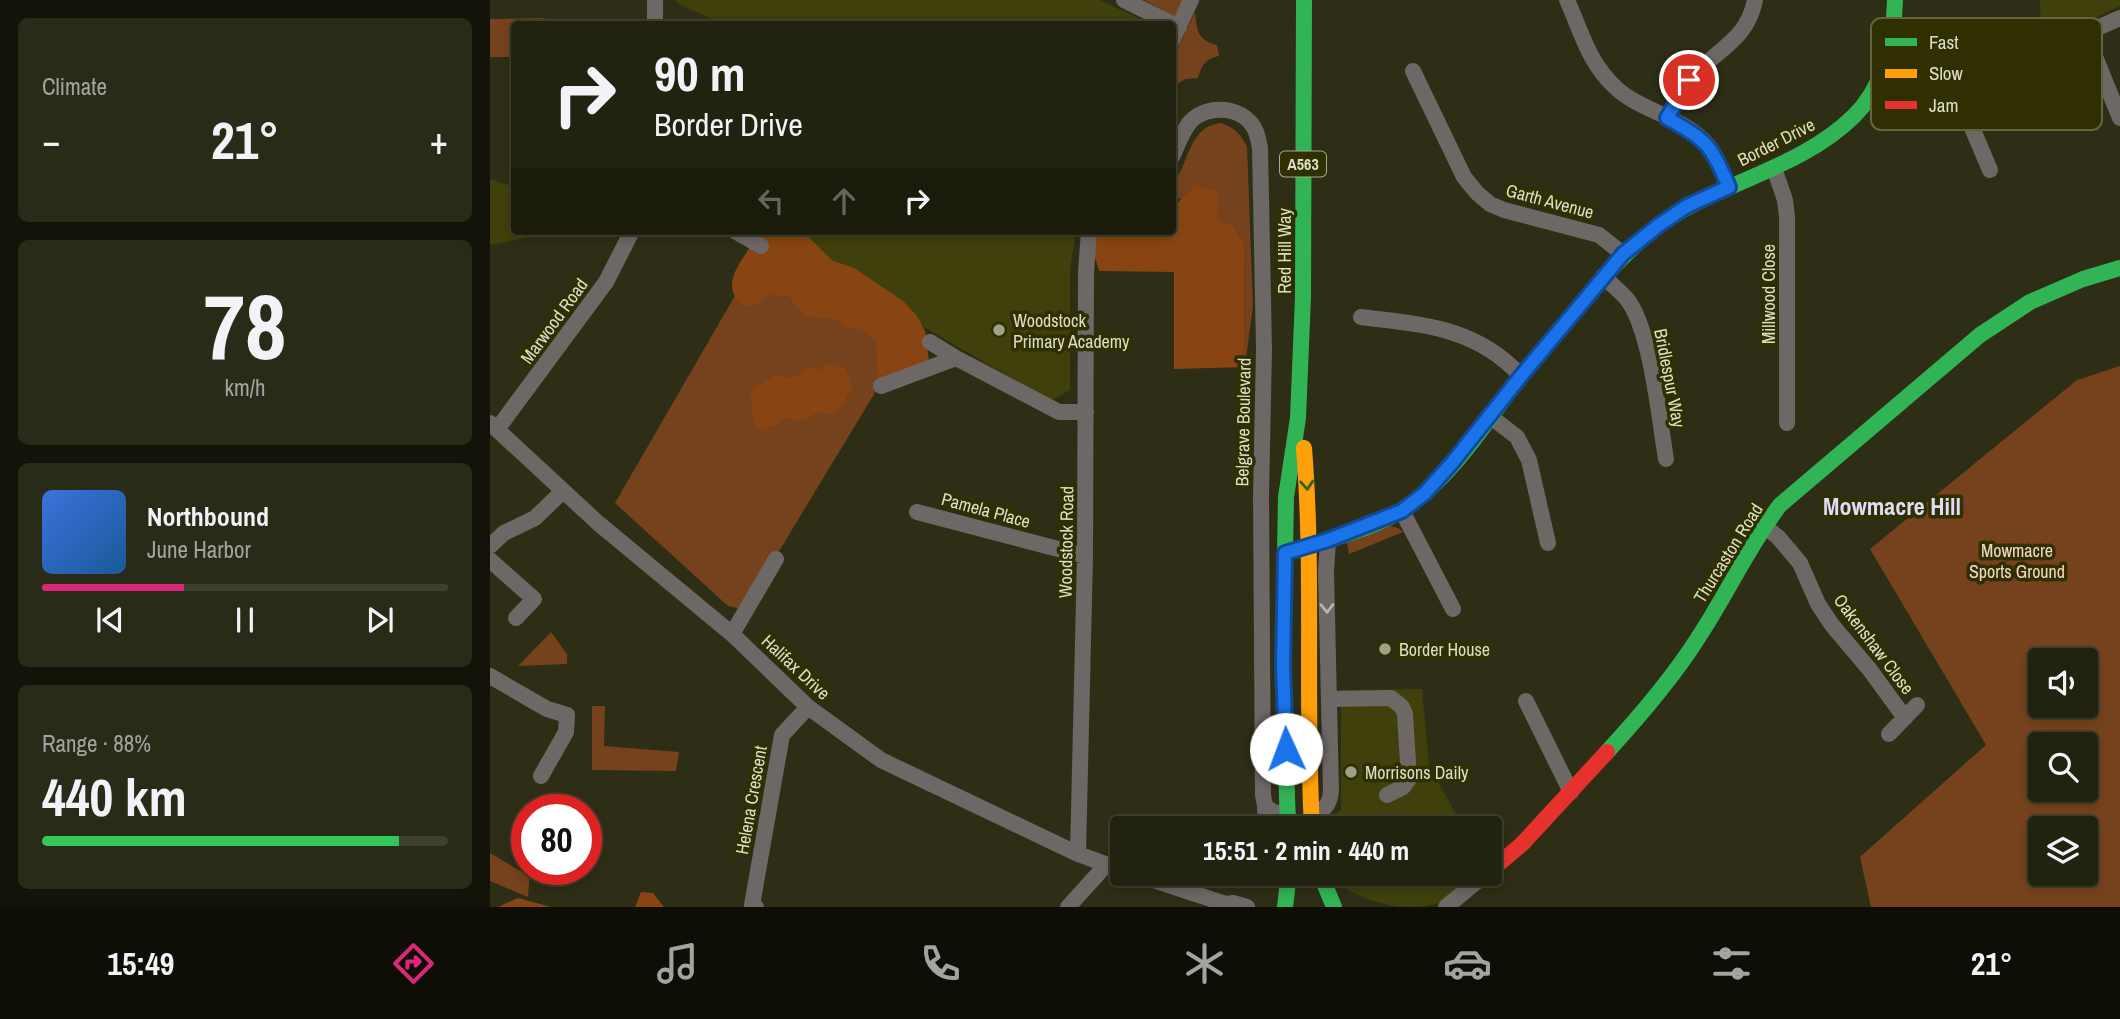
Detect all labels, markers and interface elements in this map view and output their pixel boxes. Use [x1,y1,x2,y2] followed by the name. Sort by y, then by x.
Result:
[1871,18,2102,130] legend
[1929,29,1959,55] text: Fast
[654,40,746,106] text: 90 m
[539,49,630,140] icon: right
[1659,50,1719,110] pin
[1929,60,1964,86] text: Slow
[1670,61,1708,99] icon: arrive
[42,71,107,102] text: Climate
[1929,92,1958,118] text: Jam
[654,103,803,146] text: Border Drive
[211,105,279,175] text: 21°
[1733,112,1819,172] street label: Border Drive
[42,115,60,166] text: −
[430,115,448,166] text: +
[1280,152,1326,176] road number: A563
[1503,177,1597,225] street label: Garth Avenue
[752,182,790,220] icon: left
[825,182,863,220] icon: ahead
[898,182,936,220] icon: right
[1272,208,1297,294] street label: Red Hill Way
[1756,244,1781,344] street label: Millwood Close
[204,265,287,387] text: 78
[514,273,594,369] street label: Marwood Road
[1013,308,1130,354] place label: Woodstock Primary Academy
[991,322,1007,338] marker: Woodstock Primary Academy
[1648,326,1692,430] street label: Bridlespur Way
[1229,357,1257,487] street label: Belgrave Boulevard
[225,372,265,403] text: km/h
[1299,480,1314,491] one-way arrow
[939,486,1033,534] street label: Pamela Place
[1053,486,1079,598] street label: Woodstock Road
[1823,490,1961,522] district label: Mowmacre Hill
[1687,498,1769,608] street label: Thurcaston Road
[147,499,269,534] text: Northbound
[147,534,251,565] text: June Harbor
[1969,538,2065,584] park label: Mowmacre Sports Ground
[1828,589,1920,699] street label: Oakenshaw Close
[91,601,129,639] icon: previous
[226,601,264,639] icon: pause
[361,601,399,639] icon: next
[1320,603,1335,614] one-way arrow
[756,629,836,705] street label: Halifax Drive
[1399,637,1490,662] place label: Border House
[1377,641,1393,657] marker: Border House
[2028,648,2098,886] map controls
[2028,648,2098,718] button: sound
[1249,712,1323,786] position arrow
[42,728,151,759] text: Range · 88%
[2028,732,2098,802] button: search
[729,744,773,856] street label: Helena Crescent
[1365,760,1469,785] place label: Morrisons Daily
[42,762,187,832] text: 440 km
[1343,764,1359,780] marker: Morrisons Daily
[511,794,602,885] speed limit sign: 80
[2028,816,2098,886] button: layers
[1203,833,1409,868] text: 15:51 · 2 min · 440 m
[389,939,438,988] icon: directions
[653,939,702,988] icon: music
[916,939,965,988] icon: phone
[1180,939,1229,988] icon: climate
[1443,939,1492,988] icon: car
[1707,939,1756,988] icon: filters
[107,942,174,985] text: 15:49
[1971,942,2013,985] text: 21°

